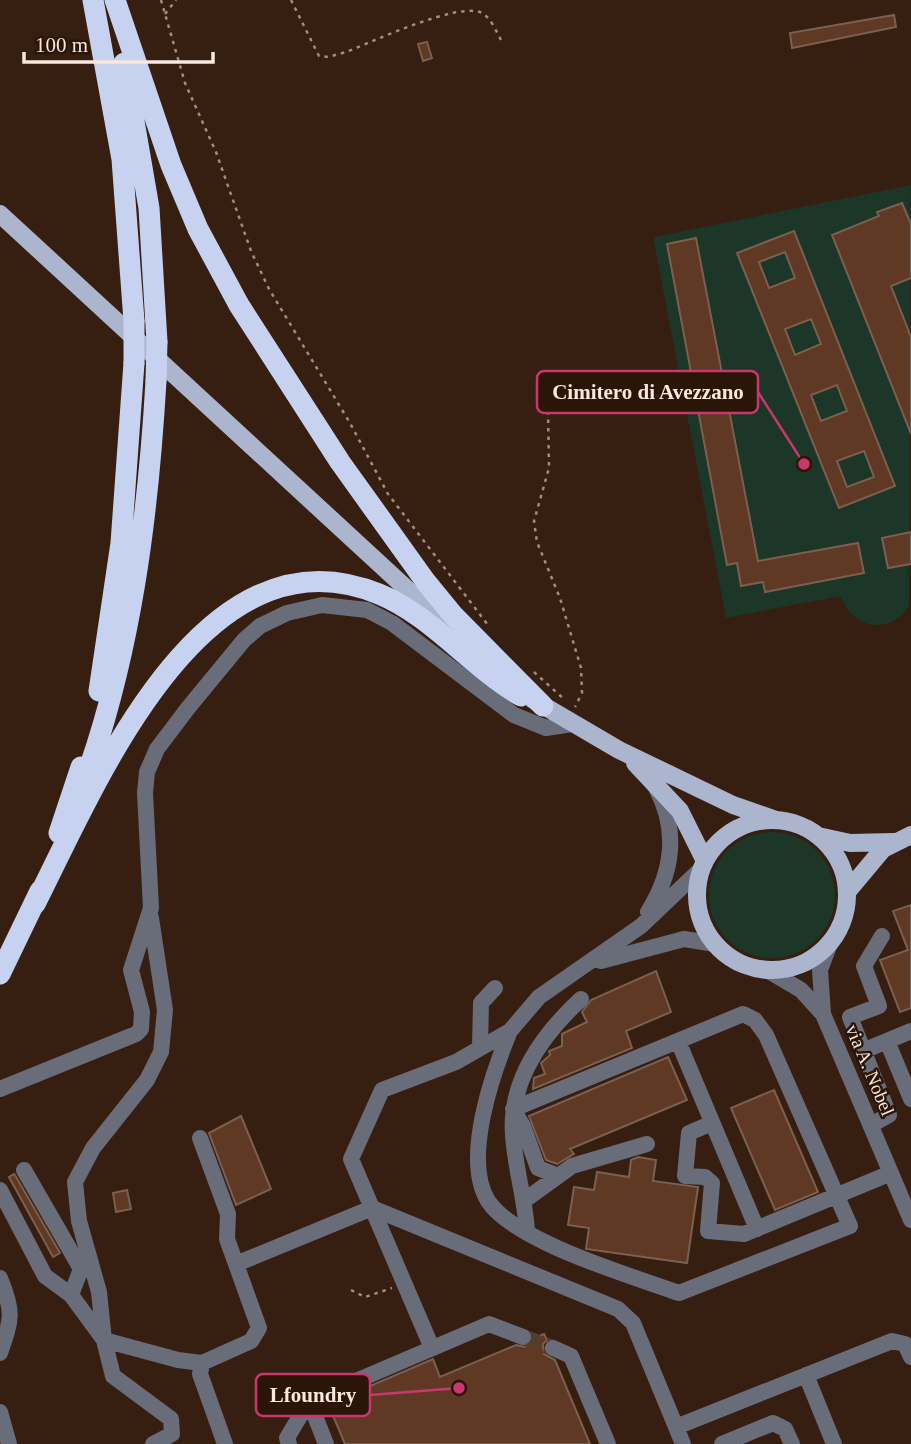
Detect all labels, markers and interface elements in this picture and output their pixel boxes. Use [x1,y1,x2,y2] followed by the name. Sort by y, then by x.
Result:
[24,21,214,65] scale bar
[35,33,88,57] text: 100 m
[537,371,758,413] callout: Cimitero di Avezzano
[552,380,744,404] text: Cimitero di Avezzano
[841,1021,899,1119] street label: via A. Nobel
[256,1374,370,1416] callout: Lfoundry
[270,1383,357,1407] text: Lfoundry

